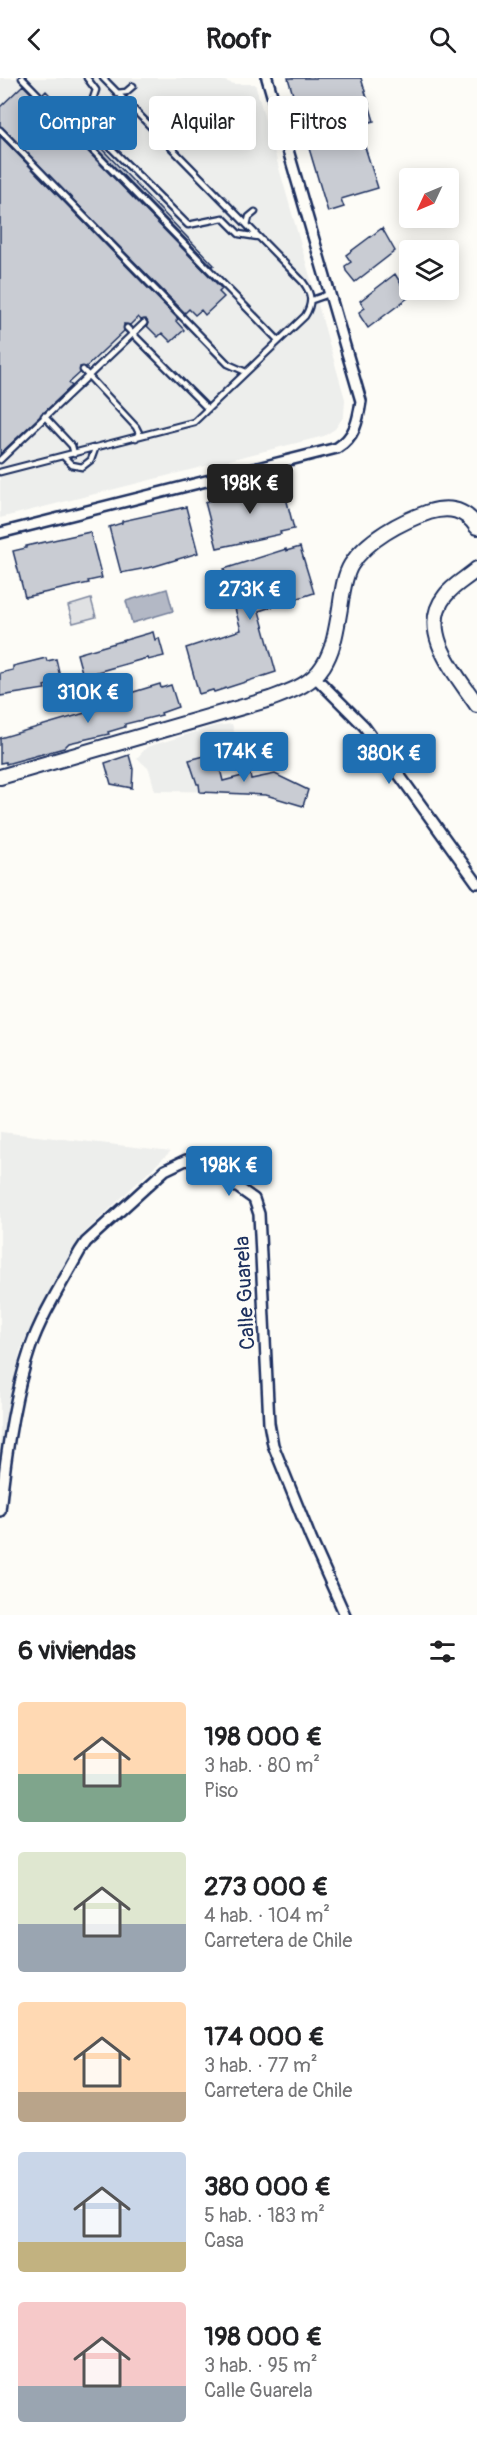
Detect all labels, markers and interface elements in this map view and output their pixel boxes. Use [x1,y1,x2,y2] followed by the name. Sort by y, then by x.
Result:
[18,23,51,56] icon: back
[206,23,271,56] text: Roofr
[426,23,459,56] icon: search
[18,96,137,150] chip: Comprar
[149,96,256,150] chip: Alquilar
[268,96,368,150] chip: Filtros
[399,168,459,228] north arrow
[399,168,459,300] map controls
[399,240,459,300] button: layers
[201,464,299,515] pin: 198K €
[221,471,279,496] text: 198K €
[201,570,299,621] pin: 273K €
[219,577,281,602] text: 273K €
[39,673,137,724] pin: 310K €
[57,680,119,705] text: 310K €
[195,732,293,783] pin: 174K €
[340,734,438,785] pin: 380K €
[214,739,274,764] text: 174K €
[357,741,421,766] text: 380K €
[180,1146,278,1197] pin: 198K €
[200,1153,258,1178] text: 198K €
[229,1235,261,1351] street label: Calle Guarela
[18,1635,136,1667] text: 6 viviendas
[426,1635,459,1668] icon: filters
[204,1721,322,1753] text: 198 000 €
[66,1726,138,1798] icon: home
[204,1753,320,1778] text: 3 hab. · 80 m²
[204,1778,238,1803] text: Piso
[204,1871,329,1903] text: 273 000 €
[66,1876,138,1948] icon: home
[204,1903,330,1928] text: 4 hab. · 104 m²
[204,1928,352,1953] text: Carretera de Chile
[204,2021,325,2053] text: 174 000 €
[66,2026,138,2098] icon: home
[204,2053,318,2078] text: 3 hab. · 77 m²
[204,2078,352,2103] text: Carretera de Chile
[204,2171,331,2203] text: 380 000 €
[66,2176,138,2248] icon: home
[204,2203,325,2228] text: 5 hab. · 183 m²
[204,2228,244,2253] text: Casa
[204,2321,322,2353] text: 198 000 €
[66,2326,138,2398] icon: home
[204,2353,318,2378] text: 3 hab. · 95 m²
[204,2378,313,2403] text: Calle Guarela

